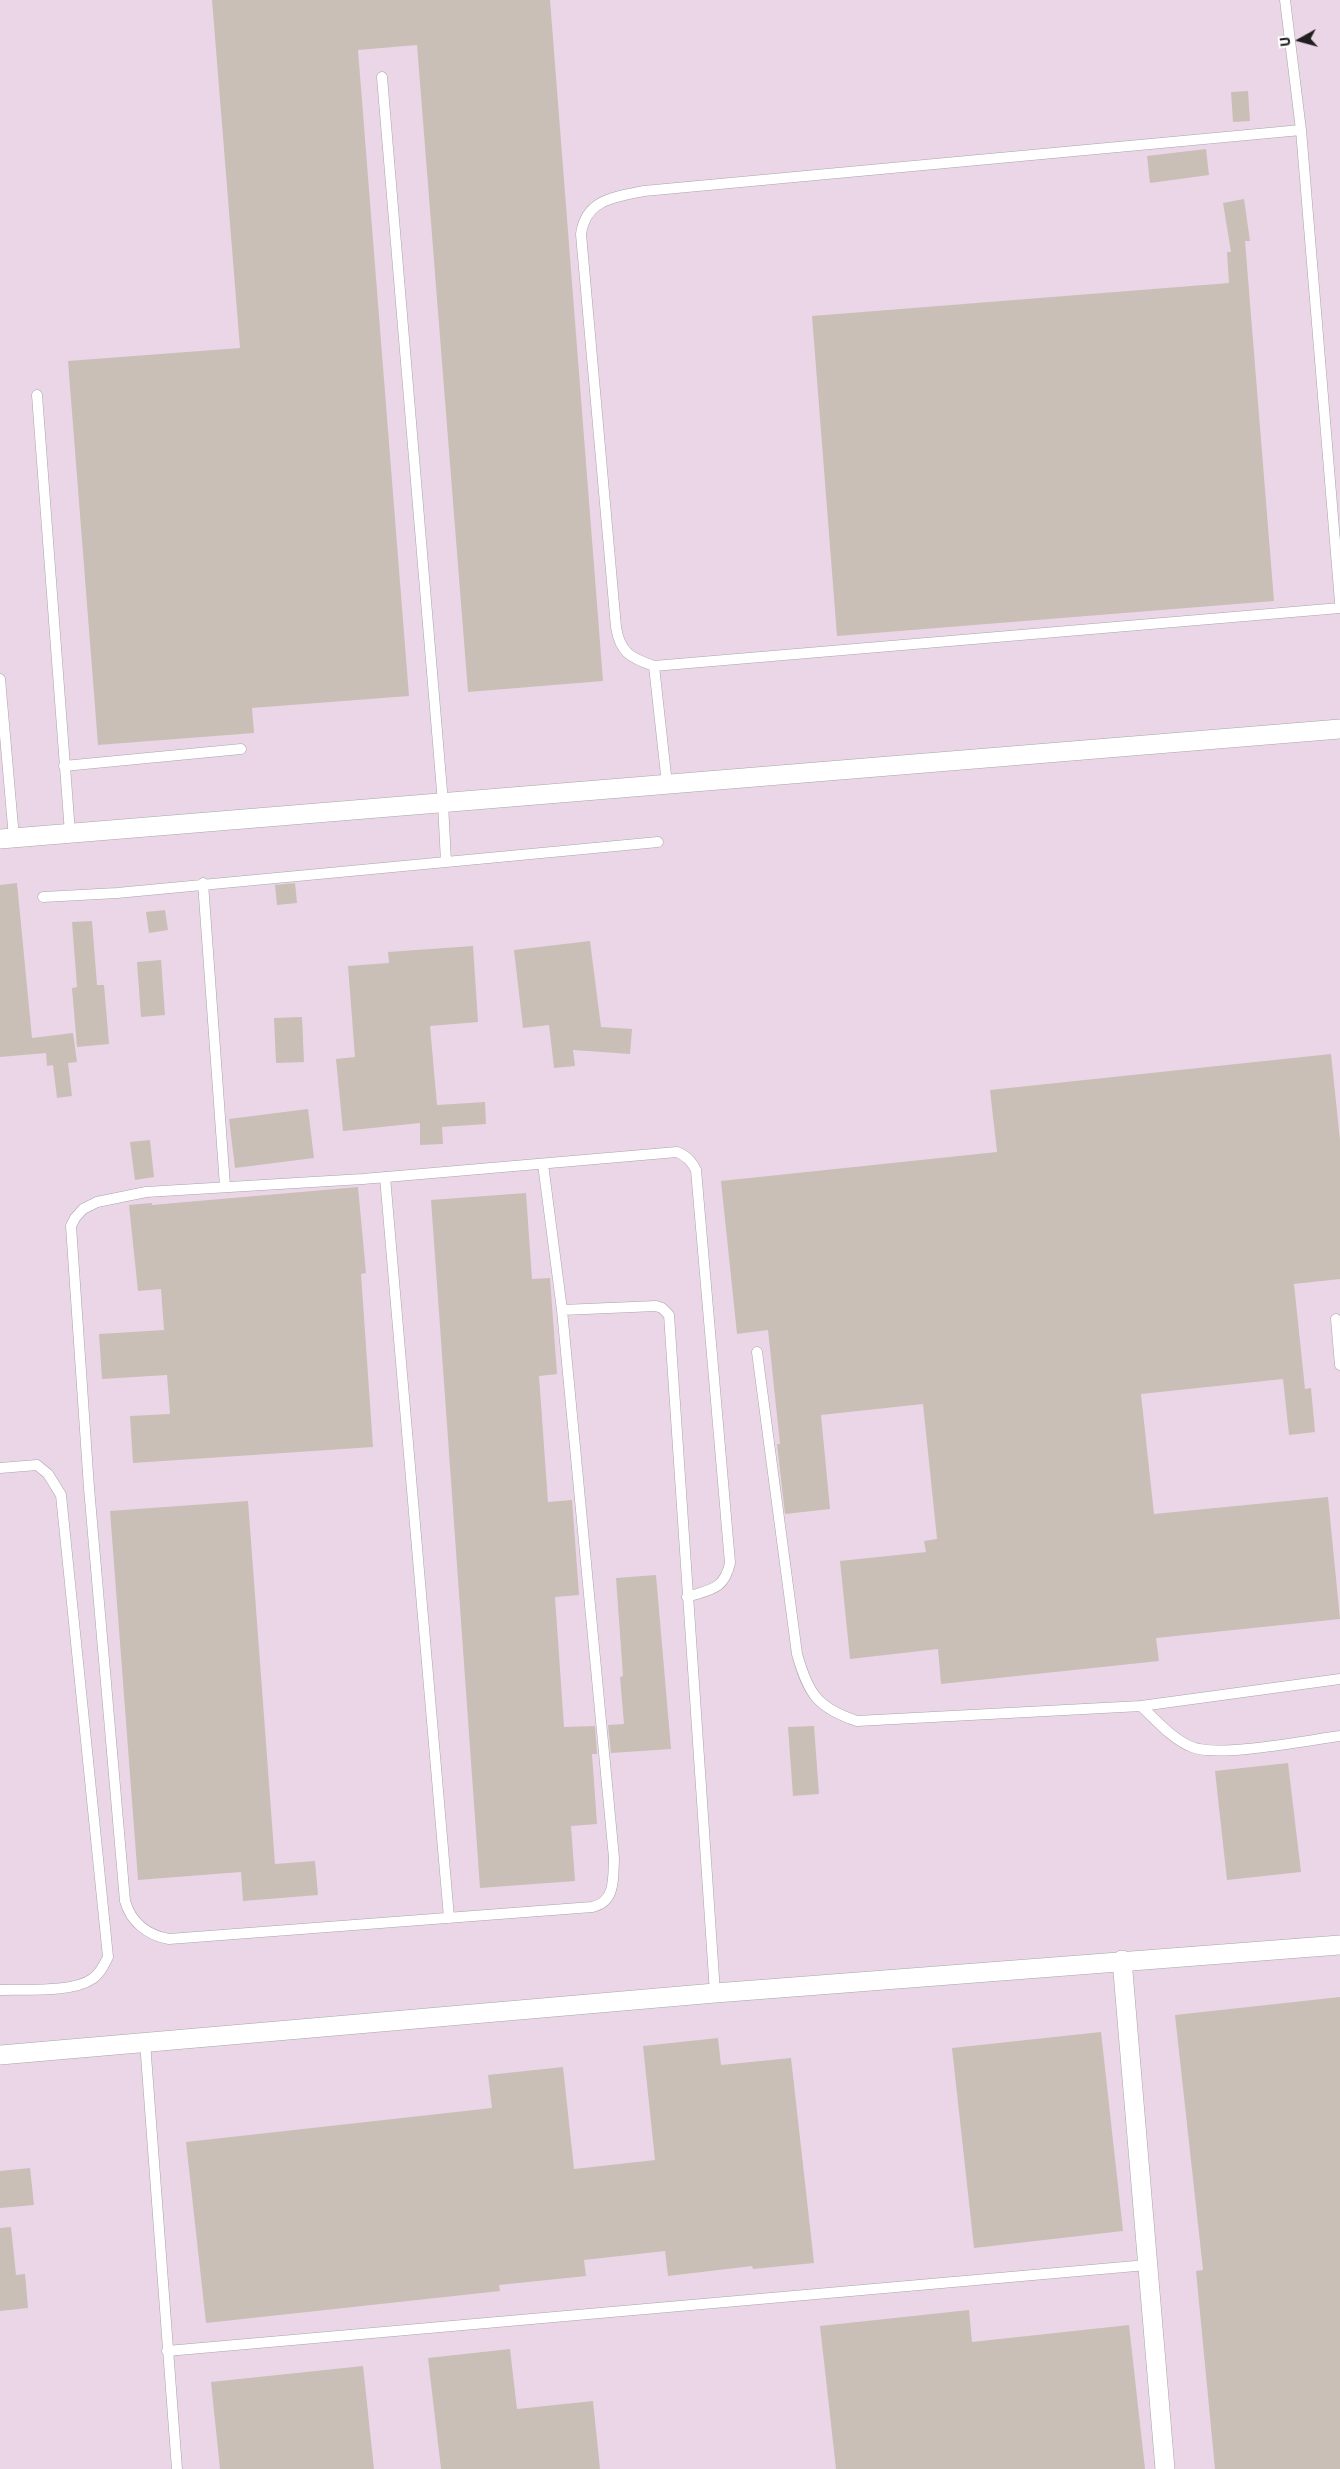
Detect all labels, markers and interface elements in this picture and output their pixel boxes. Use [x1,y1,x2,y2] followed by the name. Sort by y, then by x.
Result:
[1275,15,1325,65] north arrow
[1276,36,1295,48] text: U

